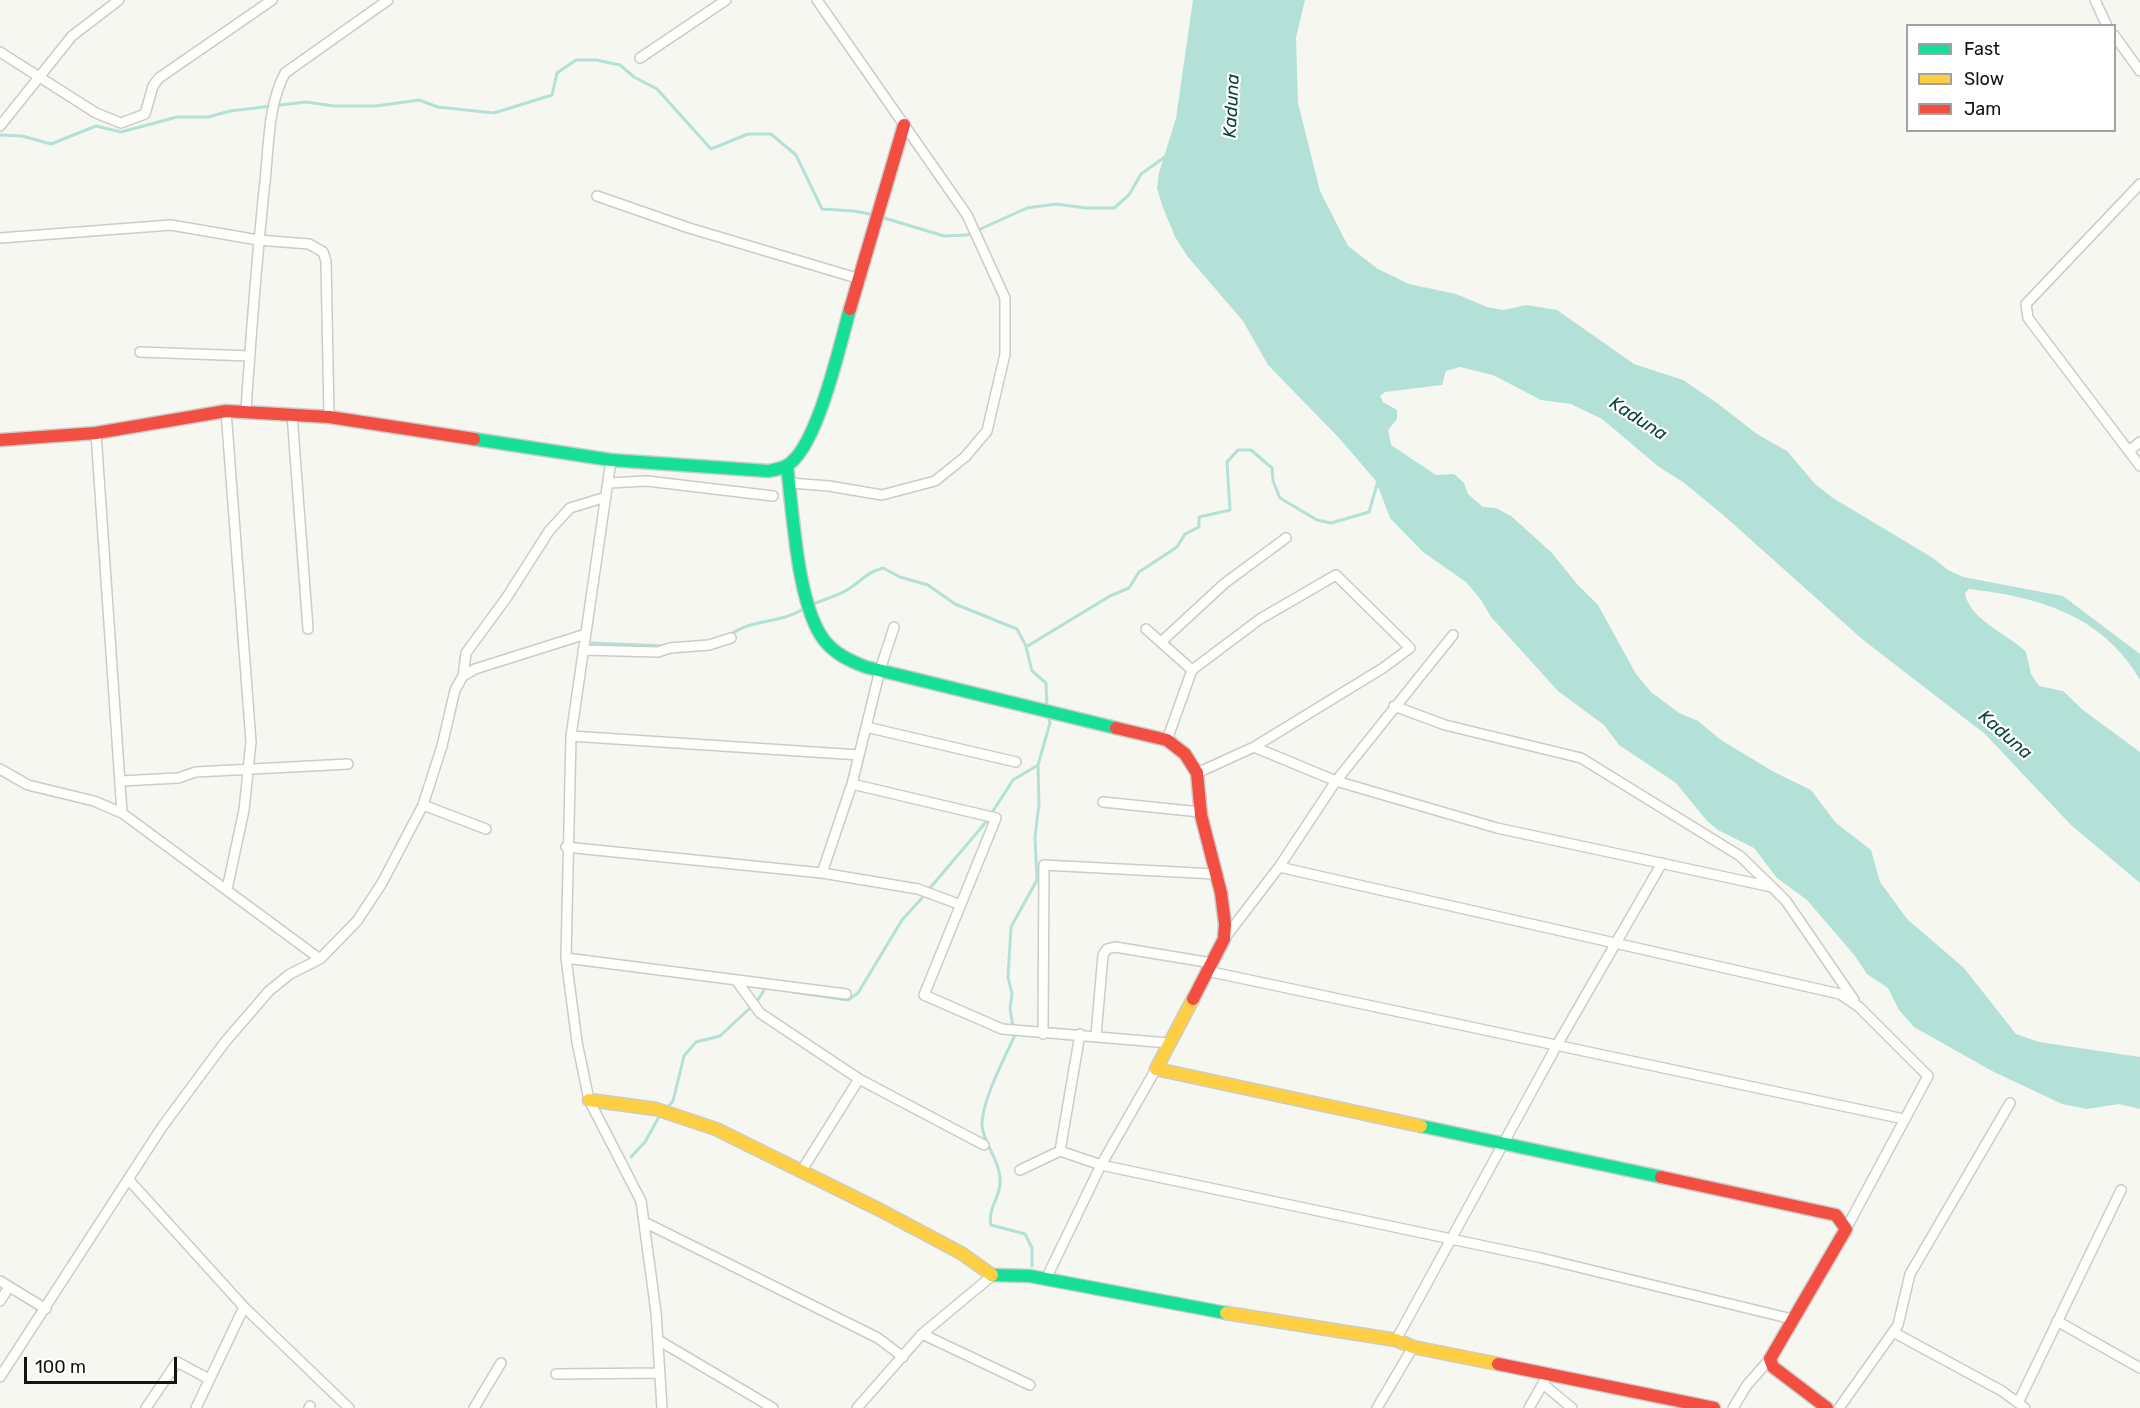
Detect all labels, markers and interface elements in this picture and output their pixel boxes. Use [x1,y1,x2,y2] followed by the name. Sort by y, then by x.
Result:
[1906,24,2116,132] legend
[1964,38,2000,60] text: Fast
[1964,68,2004,90] text: Slow
[1220,73,1244,139] water label: Kaduna
[1964,98,2001,120] text: Jam
[1605,392,1671,446] water label: Kaduna
[1974,706,2036,764] water label: Kaduna
[27,1345,180,1383] scale bar
[35,1356,86,1378] text: 100 m

